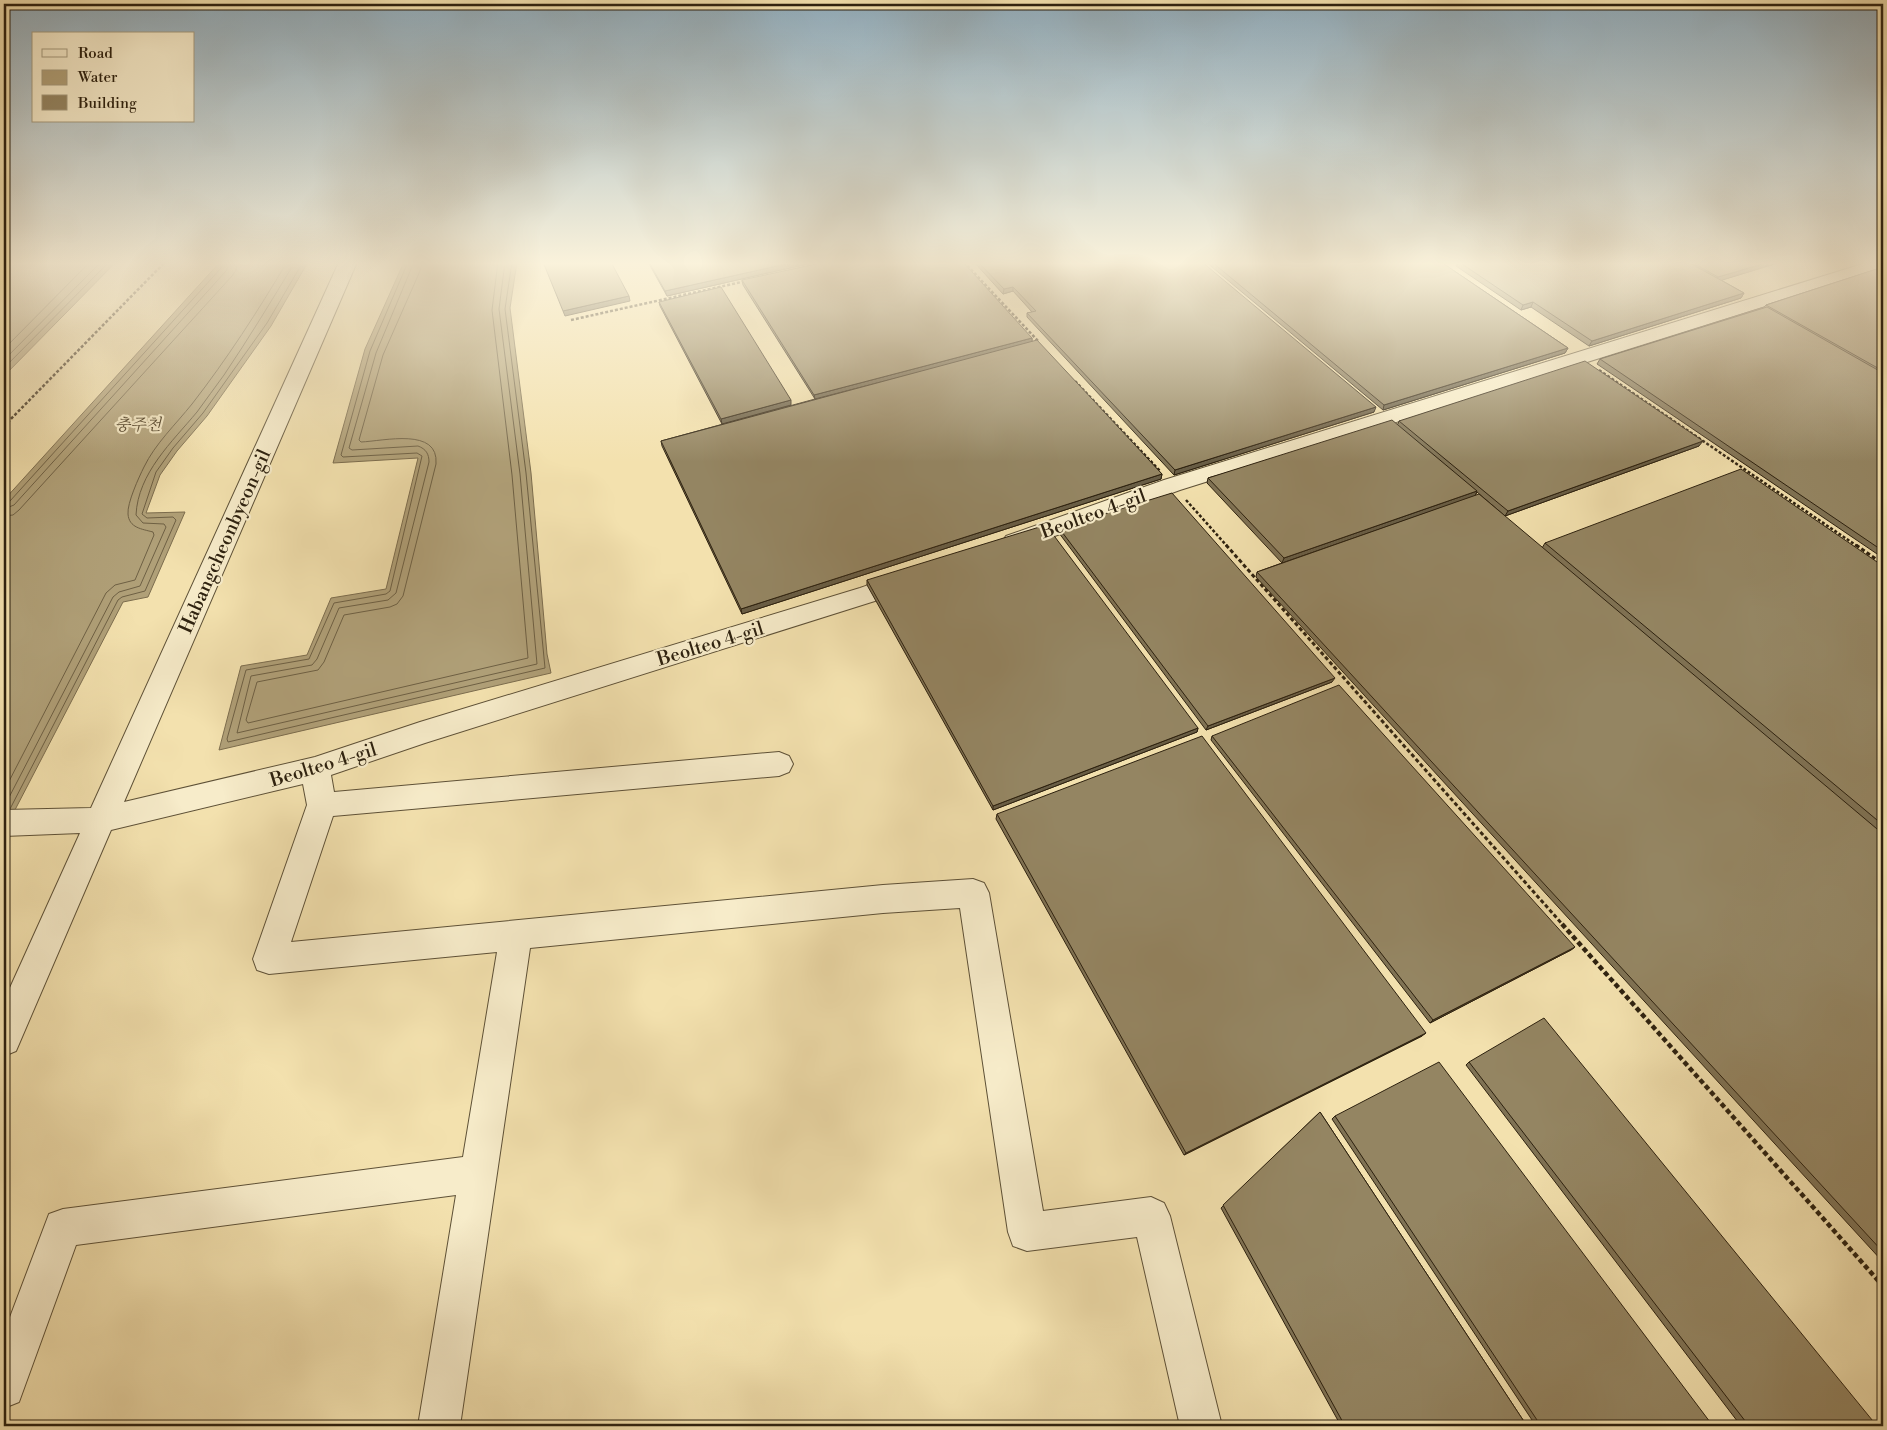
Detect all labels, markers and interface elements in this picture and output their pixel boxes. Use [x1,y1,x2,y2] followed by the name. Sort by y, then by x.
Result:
[32,32,195,122] legend
[78,44,113,63] text: Road
[77,68,118,87] text: Water
[77,94,137,113] text: Building
[115,415,163,435] water label: 충주천
[173,445,277,637] street label: Habangcheonbyeon-gil
[1036,484,1150,544] street label: Beolteo 4-gil
[653,616,767,672] street label: Beolteo 4-gil
[266,737,380,793] street label: Beolteo 4-gil

